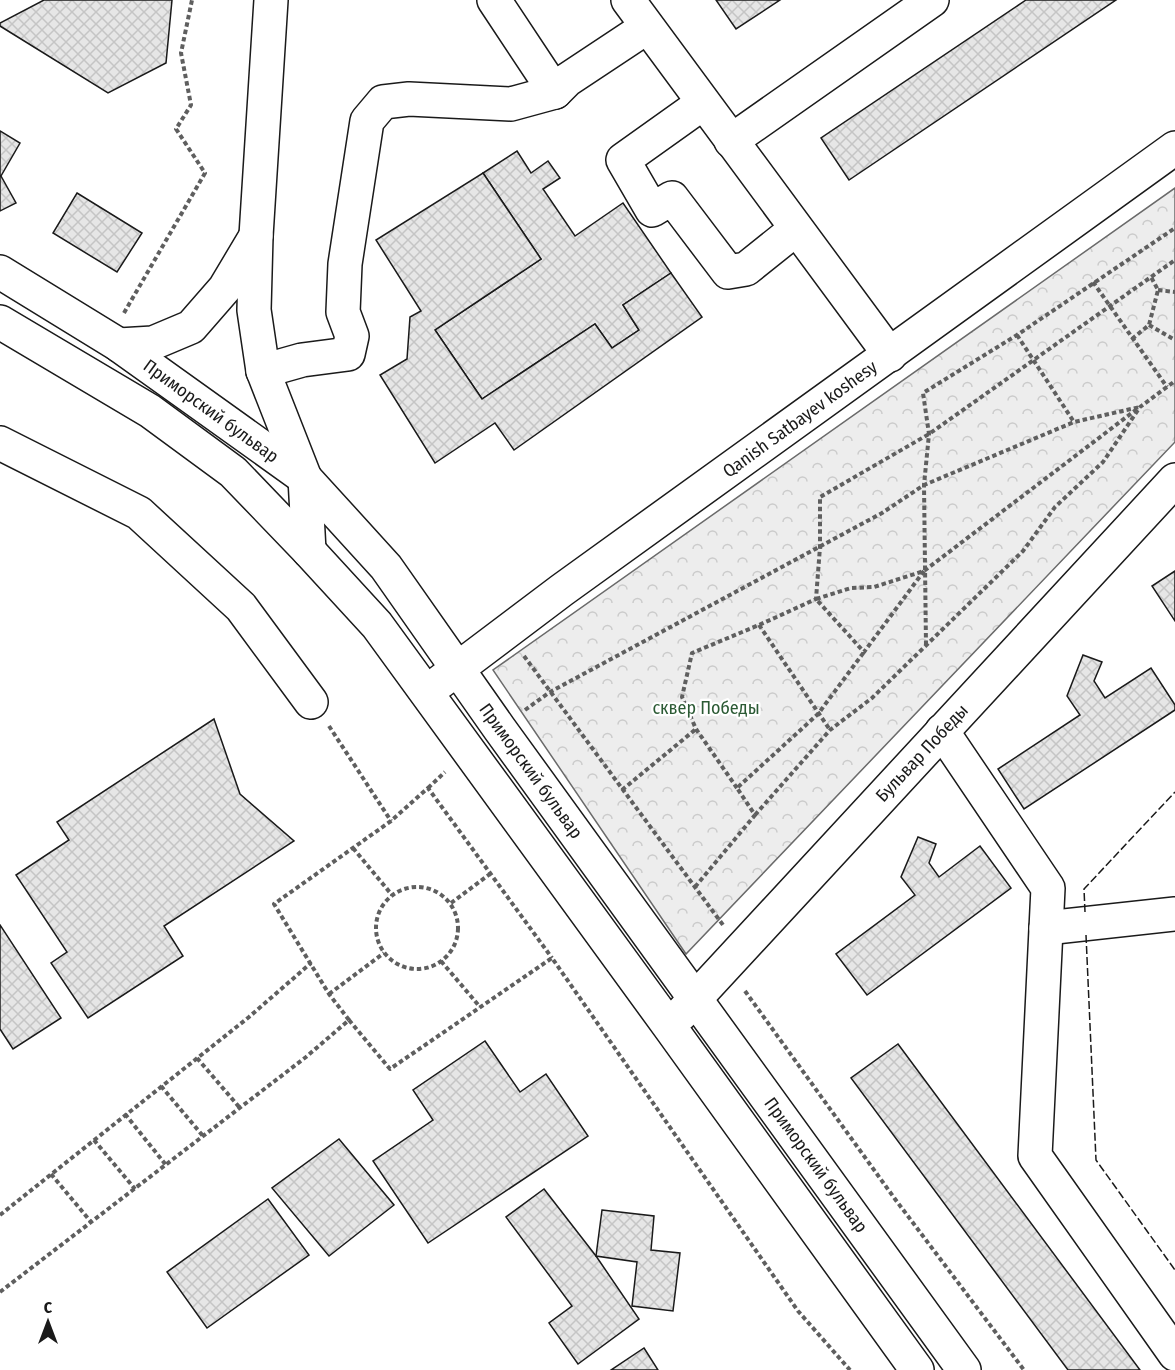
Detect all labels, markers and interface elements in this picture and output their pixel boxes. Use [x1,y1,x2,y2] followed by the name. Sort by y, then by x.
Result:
[139,355,283,467] street label: Приморский бульвар
[719,356,881,482] street label: Qanish Satbayev koshesy
[652,697,760,719] park label: сквер Победы
[475,699,587,843] street label: Приморский бульвар
[871,700,973,806] street label: Бульвар Победы
[760,1093,872,1237] street label: Приморский бульвар
[18,1292,78,1352] north arrow
[44,1298,53,1317] text: С

